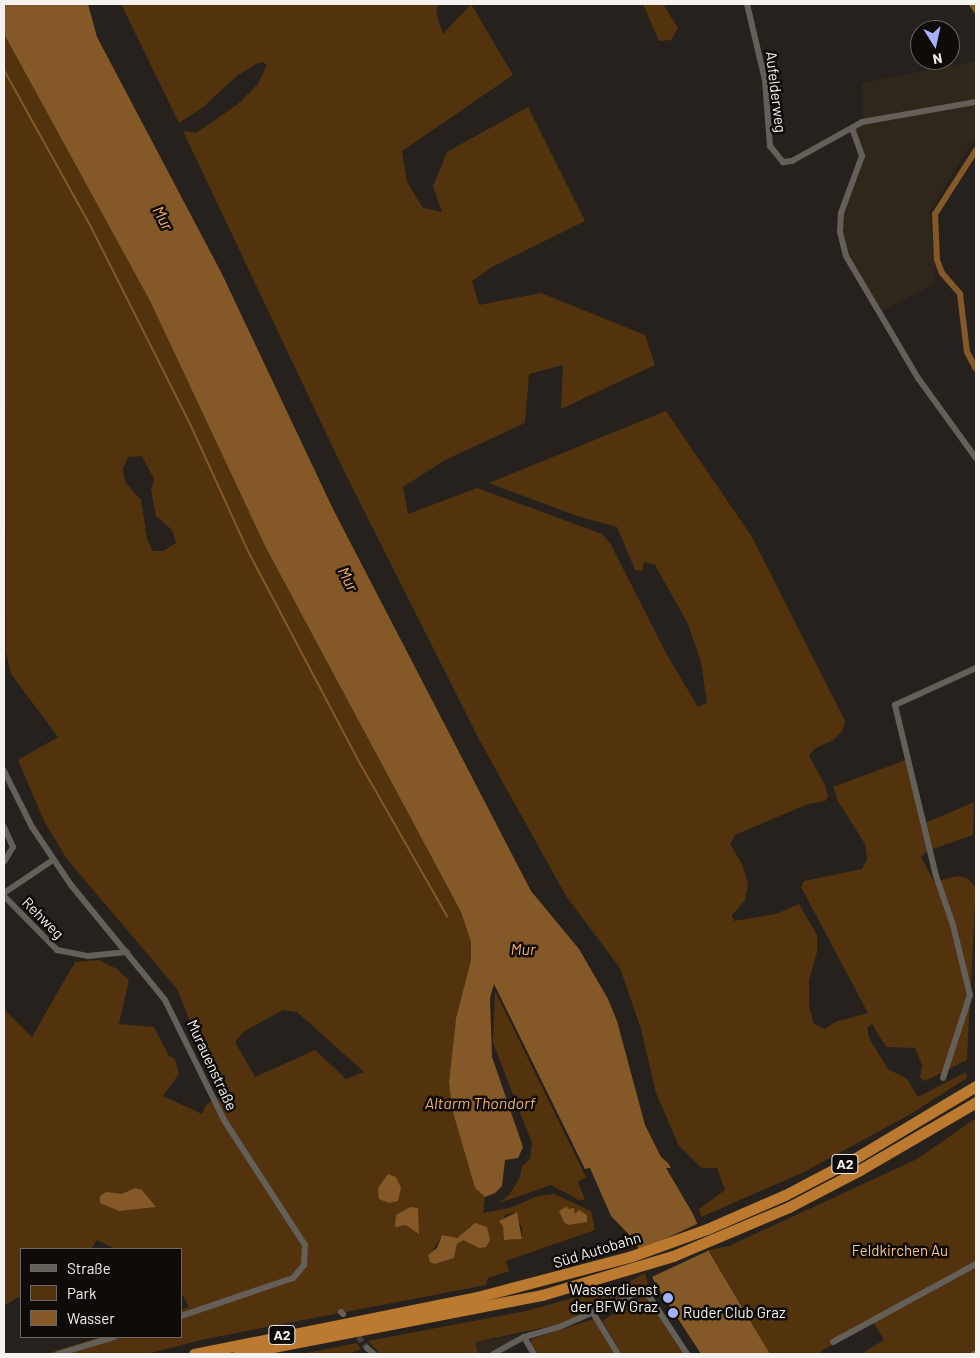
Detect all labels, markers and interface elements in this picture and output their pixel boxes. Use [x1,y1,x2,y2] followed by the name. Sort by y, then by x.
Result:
[910,20,960,70] north arrow
[762,50,790,134] street label: Aufelderweg
[931,50,944,68] text: N
[149,202,177,234] water label: Mur
[334,563,362,595] water label: Mur
[18,893,68,943] street label: Rehweg
[510,939,536,959] water label: Mur
[183,1017,241,1113] street label: Murauenstraße
[425,1093,535,1113] water label: Altarm Thondorf
[831,1152,859,1176] road number: A2
[551,1228,643,1272] street label: Süd Autobahn
[852,1242,948,1260] park label: Feldkirchen Au
[20,1248,182,1338] legend
[67,1259,111,1277] text: Straße
[570,1280,658,1315] place label: Wasserdienst der BFW Graz
[67,1284,96,1302] text: Park
[662,1292,674,1304] marker: Wasserdienst der BFW Graz
[683,1304,786,1322] place label: Ruder Club Graz
[667,1307,679,1319] marker: Ruder Club Graz
[67,1309,115,1327] text: Wasser
[268,1324,296,1346] road number: A2

